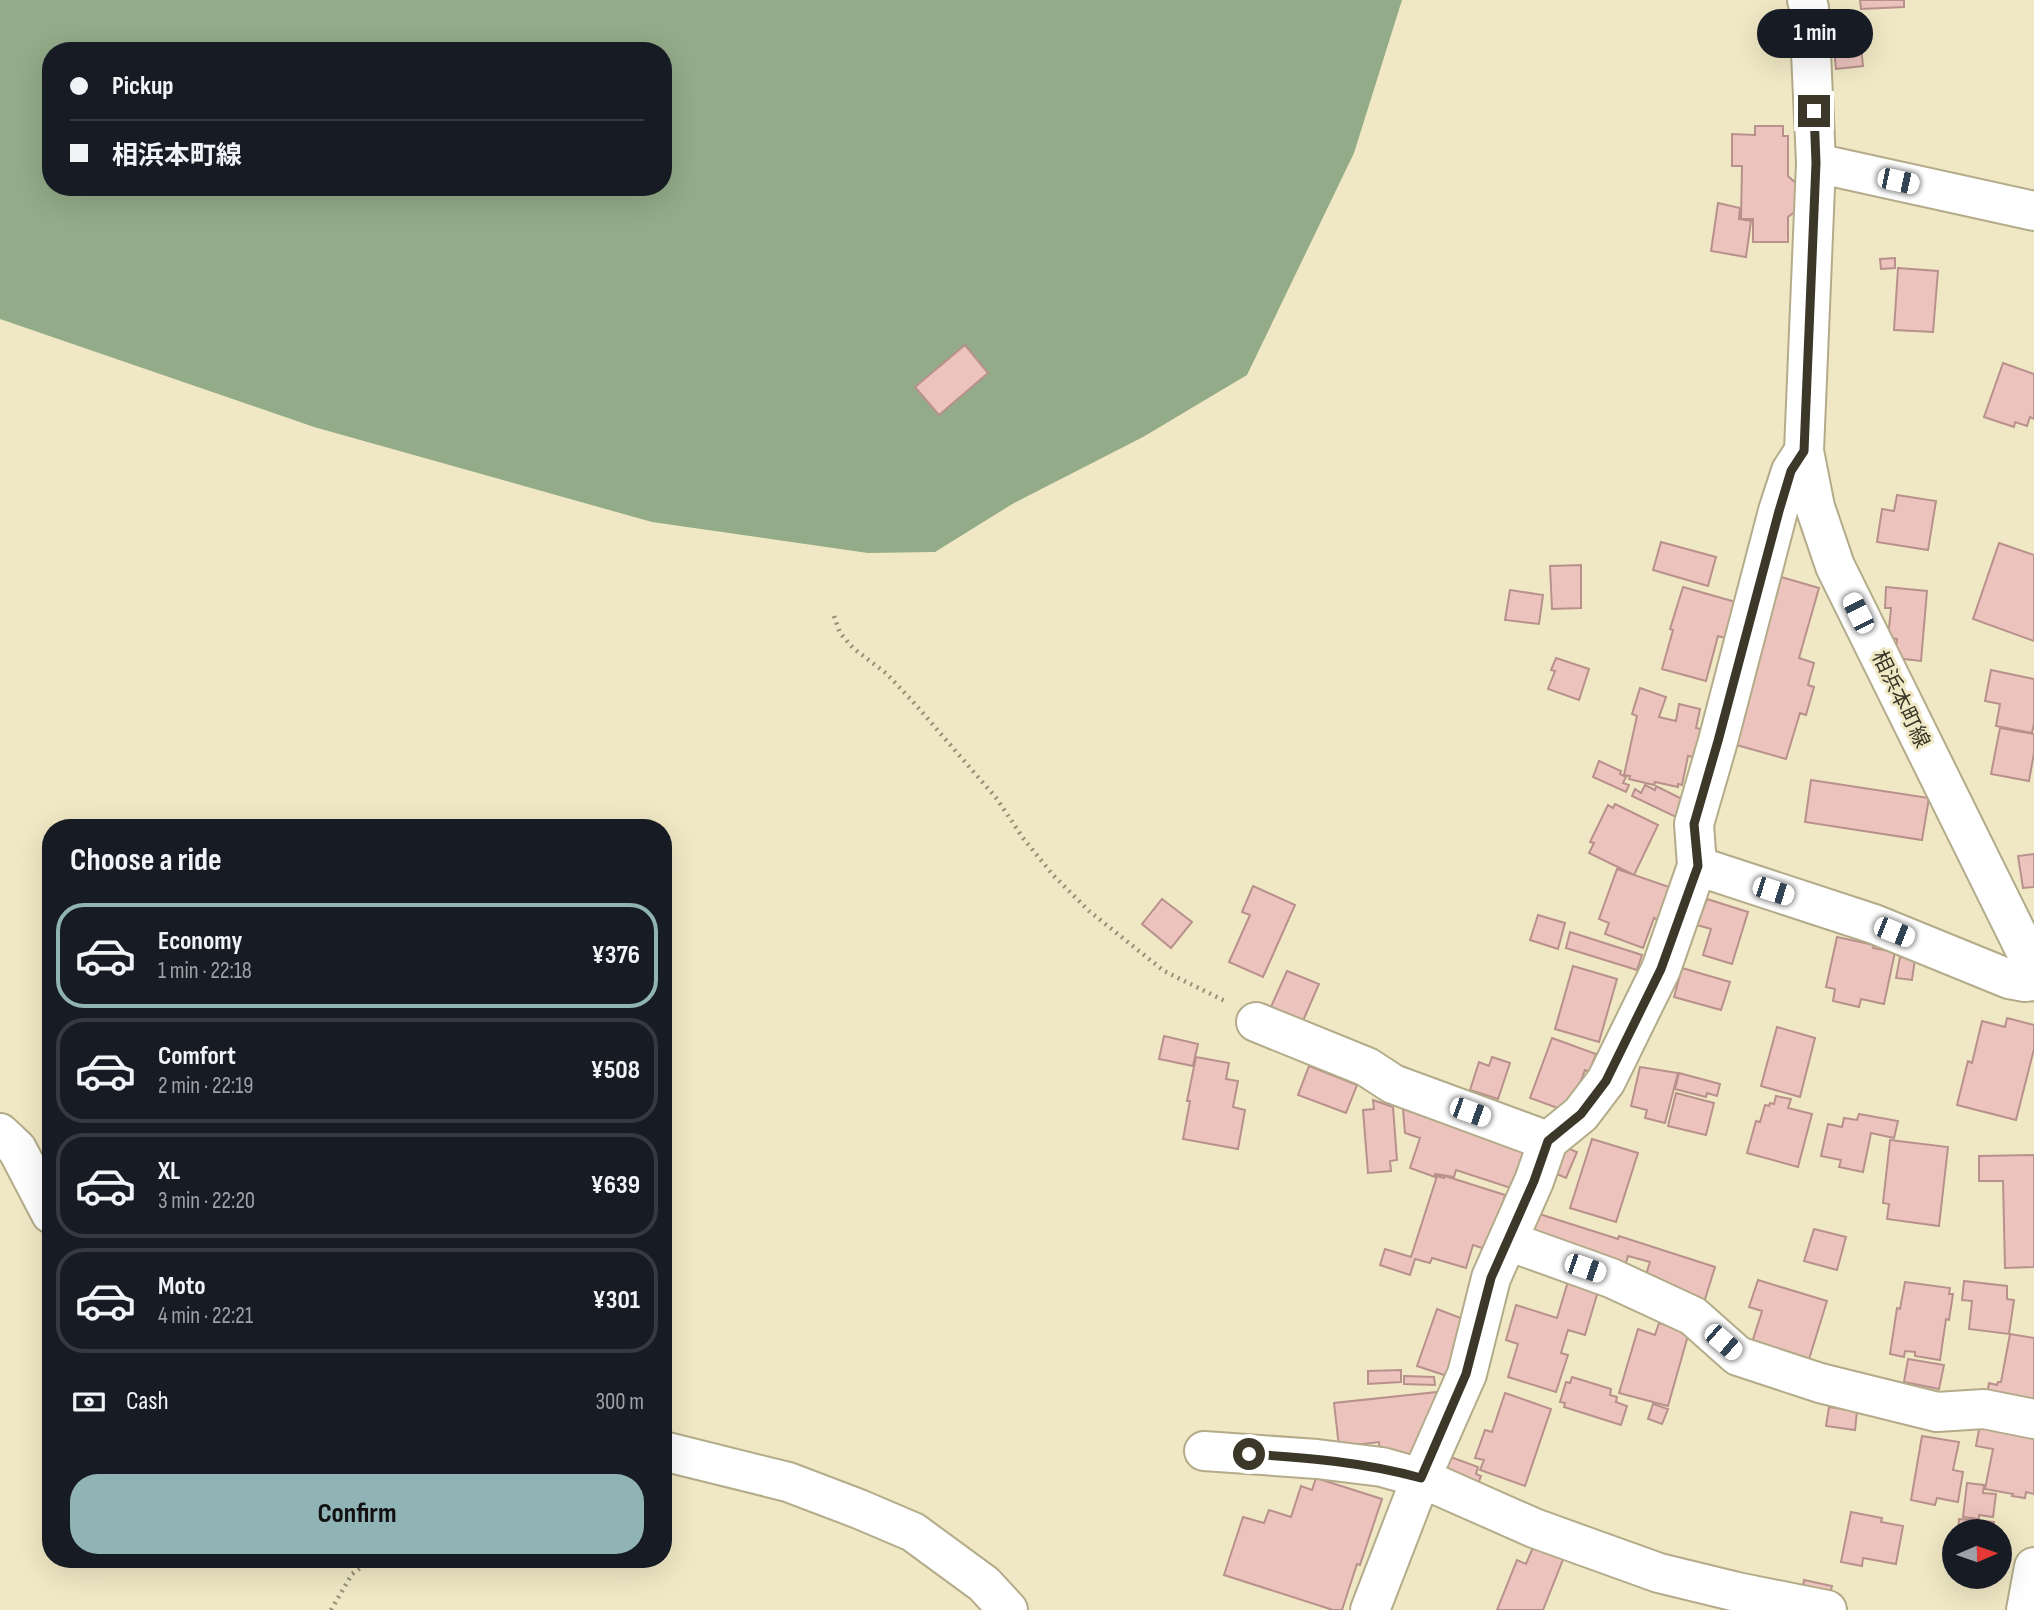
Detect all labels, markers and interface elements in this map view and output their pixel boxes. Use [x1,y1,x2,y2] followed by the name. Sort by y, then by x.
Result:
[1756,10,1872,58] callout: 1 min
[1794,19,1836,47] text: 1 min
[112,71,174,102] text: Pickup
[1798,95,1830,127] route end
[112,141,242,172] text: 相浜本町線
[1876,166,1921,196] car
[1840,590,1877,636] car
[1866,647,1935,752] street label: 相浜本町線
[70,841,222,880] text: Choose a ride
[1750,875,1797,907] car
[1871,914,1918,950] car
[74,924,137,987] icon: car
[158,926,242,957] text: Economy
[591,940,640,971] text: ¥376
[158,957,252,985] text: 1 min · 22:18
[74,1039,137,1102] icon: car
[158,1041,236,1072] text: Comfort
[591,1055,640,1086] text: ¥508
[158,1072,253,1100] text: 2 min · 22:19
[1447,1095,1494,1129] car
[74,1154,137,1217] icon: car
[158,1156,180,1187] text: XL
[590,1170,640,1201] text: ¥639
[158,1187,255,1215] text: 3 min · 22:20
[1562,1251,1609,1285] car
[74,1269,137,1332] icon: car
[158,1271,206,1302] text: Moto
[592,1285,640,1316] text: ¥301
[158,1302,253,1330] text: 4 min · 22:21
[1701,1320,1746,1364] car
[70,1383,108,1421] icon: cash
[126,1386,169,1417] text: Cash
[595,1388,644,1416] text: 300 m
[1233,1438,1265,1470] route start
[70,1474,644,1554] button: Confirm
[1942,1519,2012,1589] north arrow
[1942,1519,2012,1589] map controls

